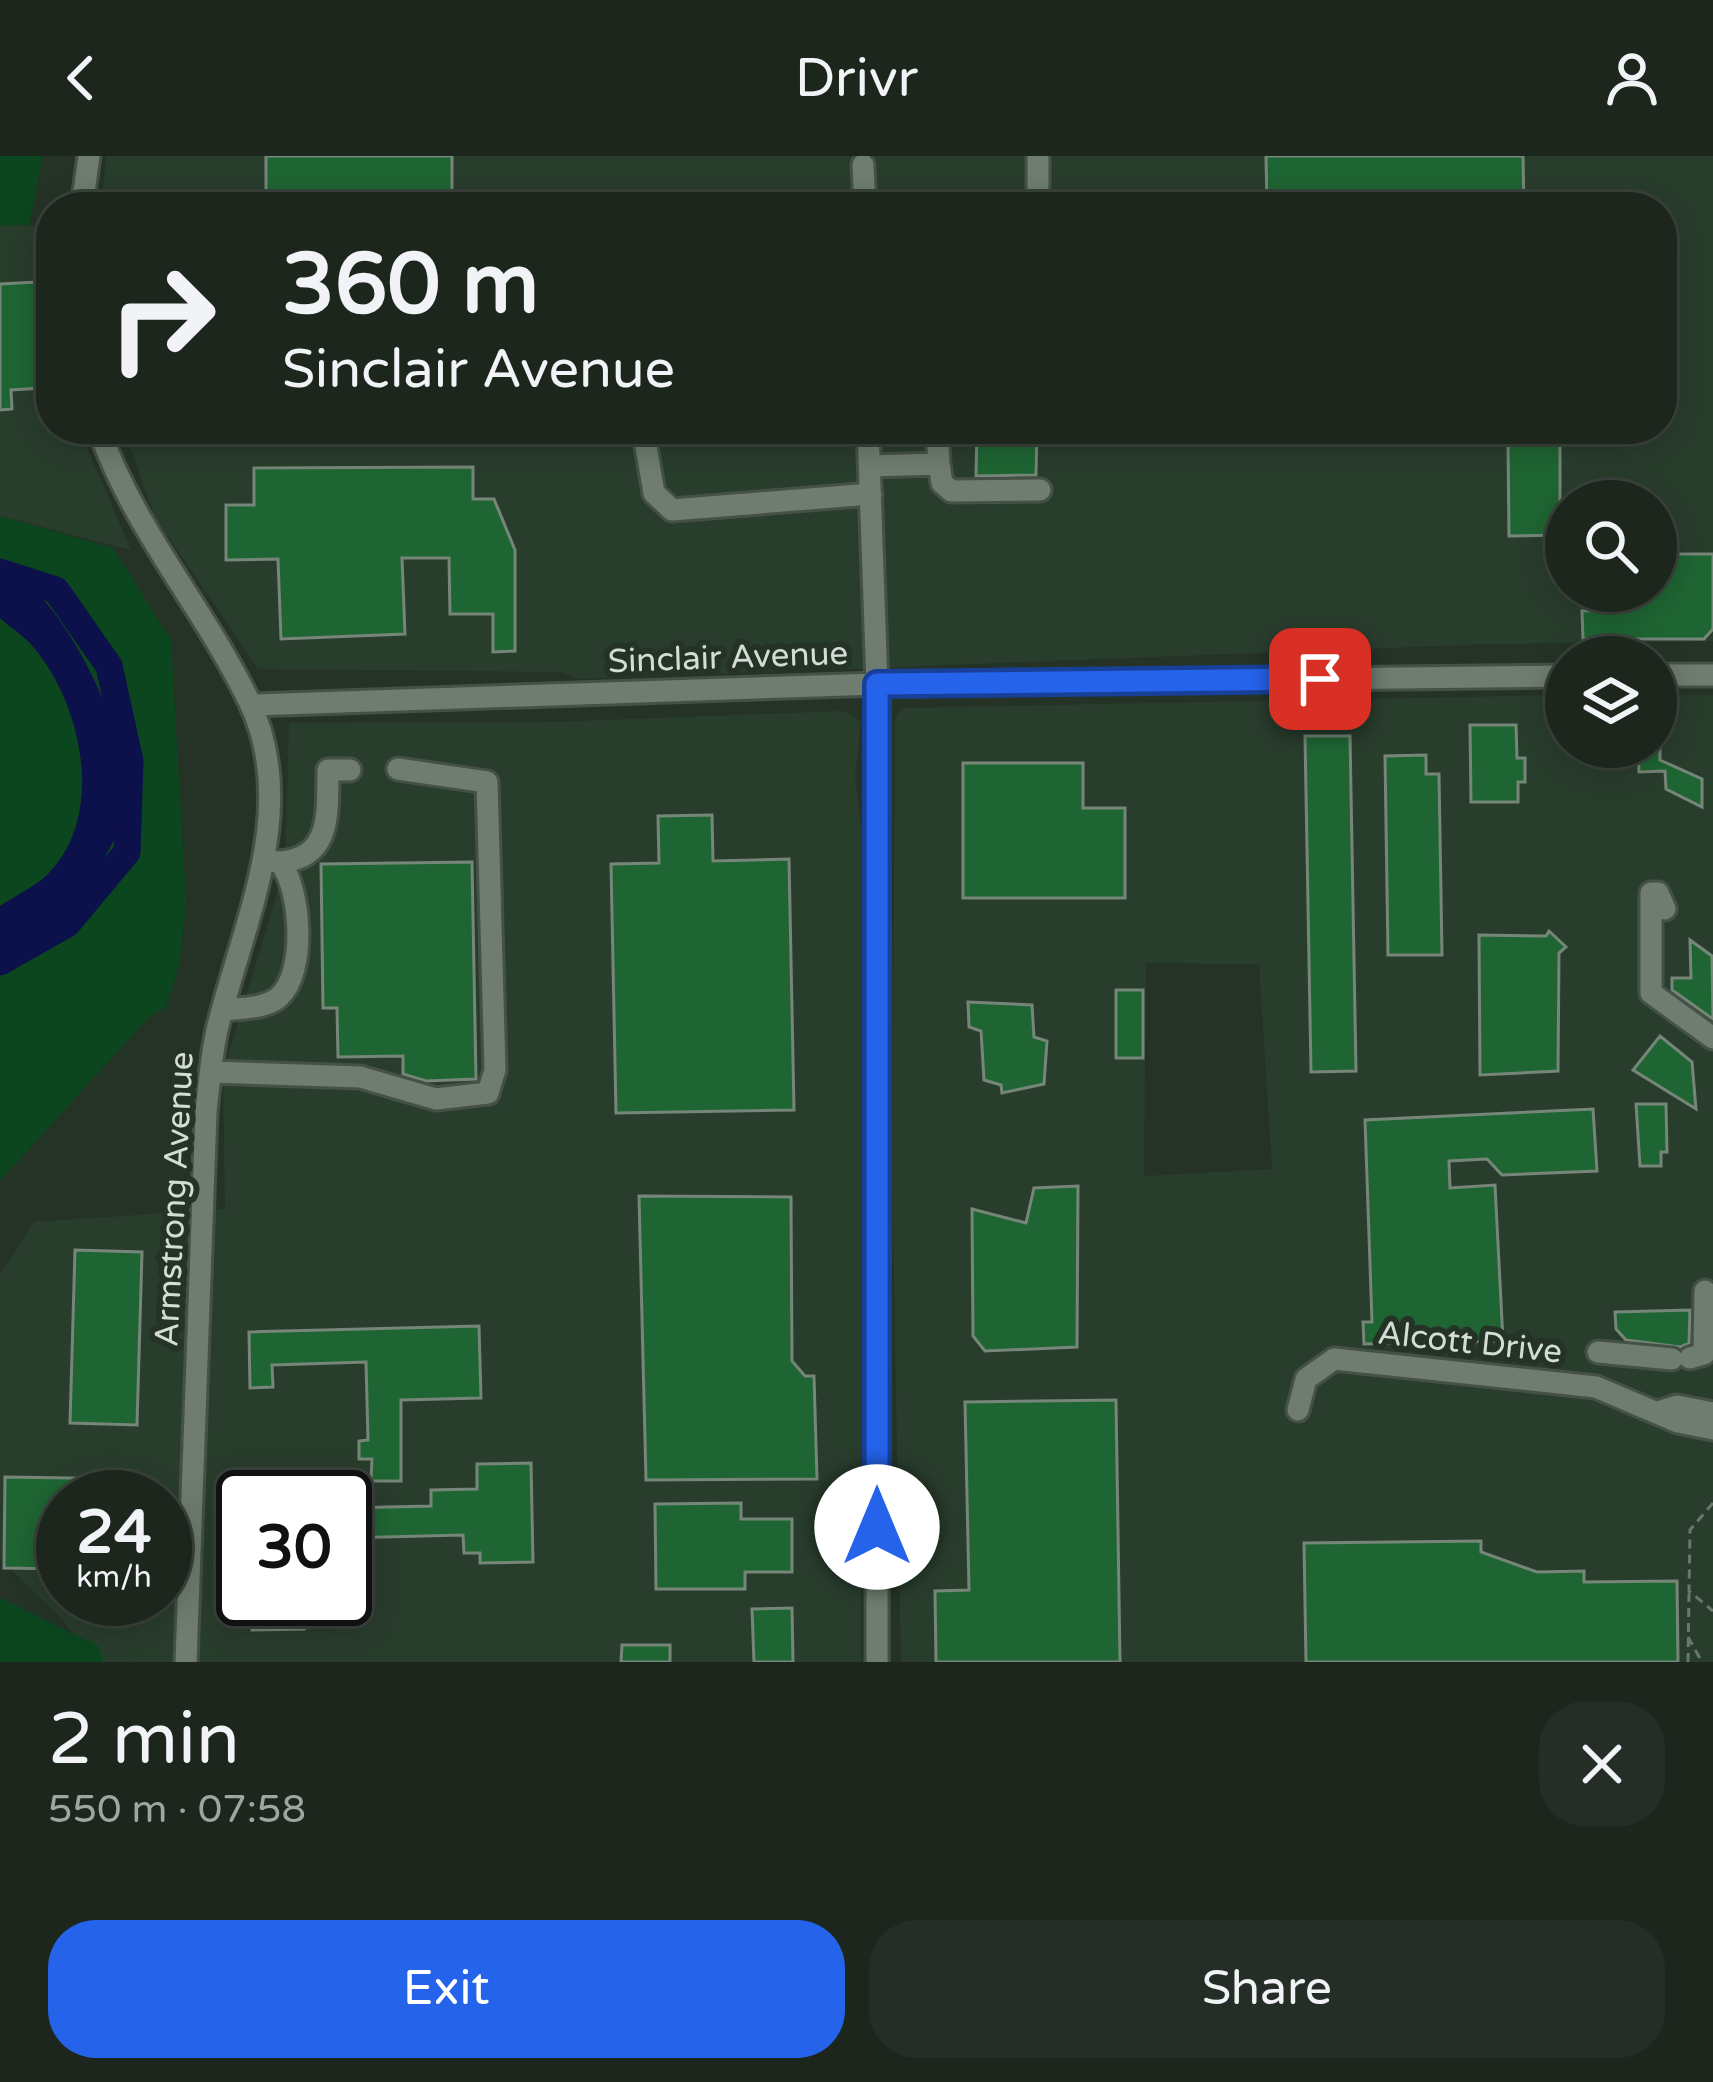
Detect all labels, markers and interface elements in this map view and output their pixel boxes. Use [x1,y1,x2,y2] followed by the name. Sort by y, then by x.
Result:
[48,45,114,111] icon: back
[1599,45,1665,111] icon: person
[795,46,918,111] text: Drivr
[282,235,539,336] text: 360 m
[84,240,240,396] icon: right
[282,337,675,402] text: Sinclair Avenue
[1545,480,1677,768] map controls
[1545,480,1677,612] button: search
[1269,628,1371,730] pin
[607,634,849,681] street label: Sinclair Avenue
[1545,636,1677,768] button: layers
[1287,646,1353,712] icon: arrive
[147,1051,202,1348] street label: Armstrong Avenue
[1376,1313,1564,1372] street label: Alcott Drive
[814,1464,940,1590] position arrow
[216,1470,372,1626] speed limit sign: 30
[76,1497,152,1569] text: 24
[76,1559,152,1596] text: km/h
[48,1697,240,1784] text: 2 min
[1539,1701,1665,1827] button: close
[48,1786,306,1833] text: 550 m · 07:58
[48,1920,845,2058] button: Exit
[869,1920,1665,2058] button: Share

